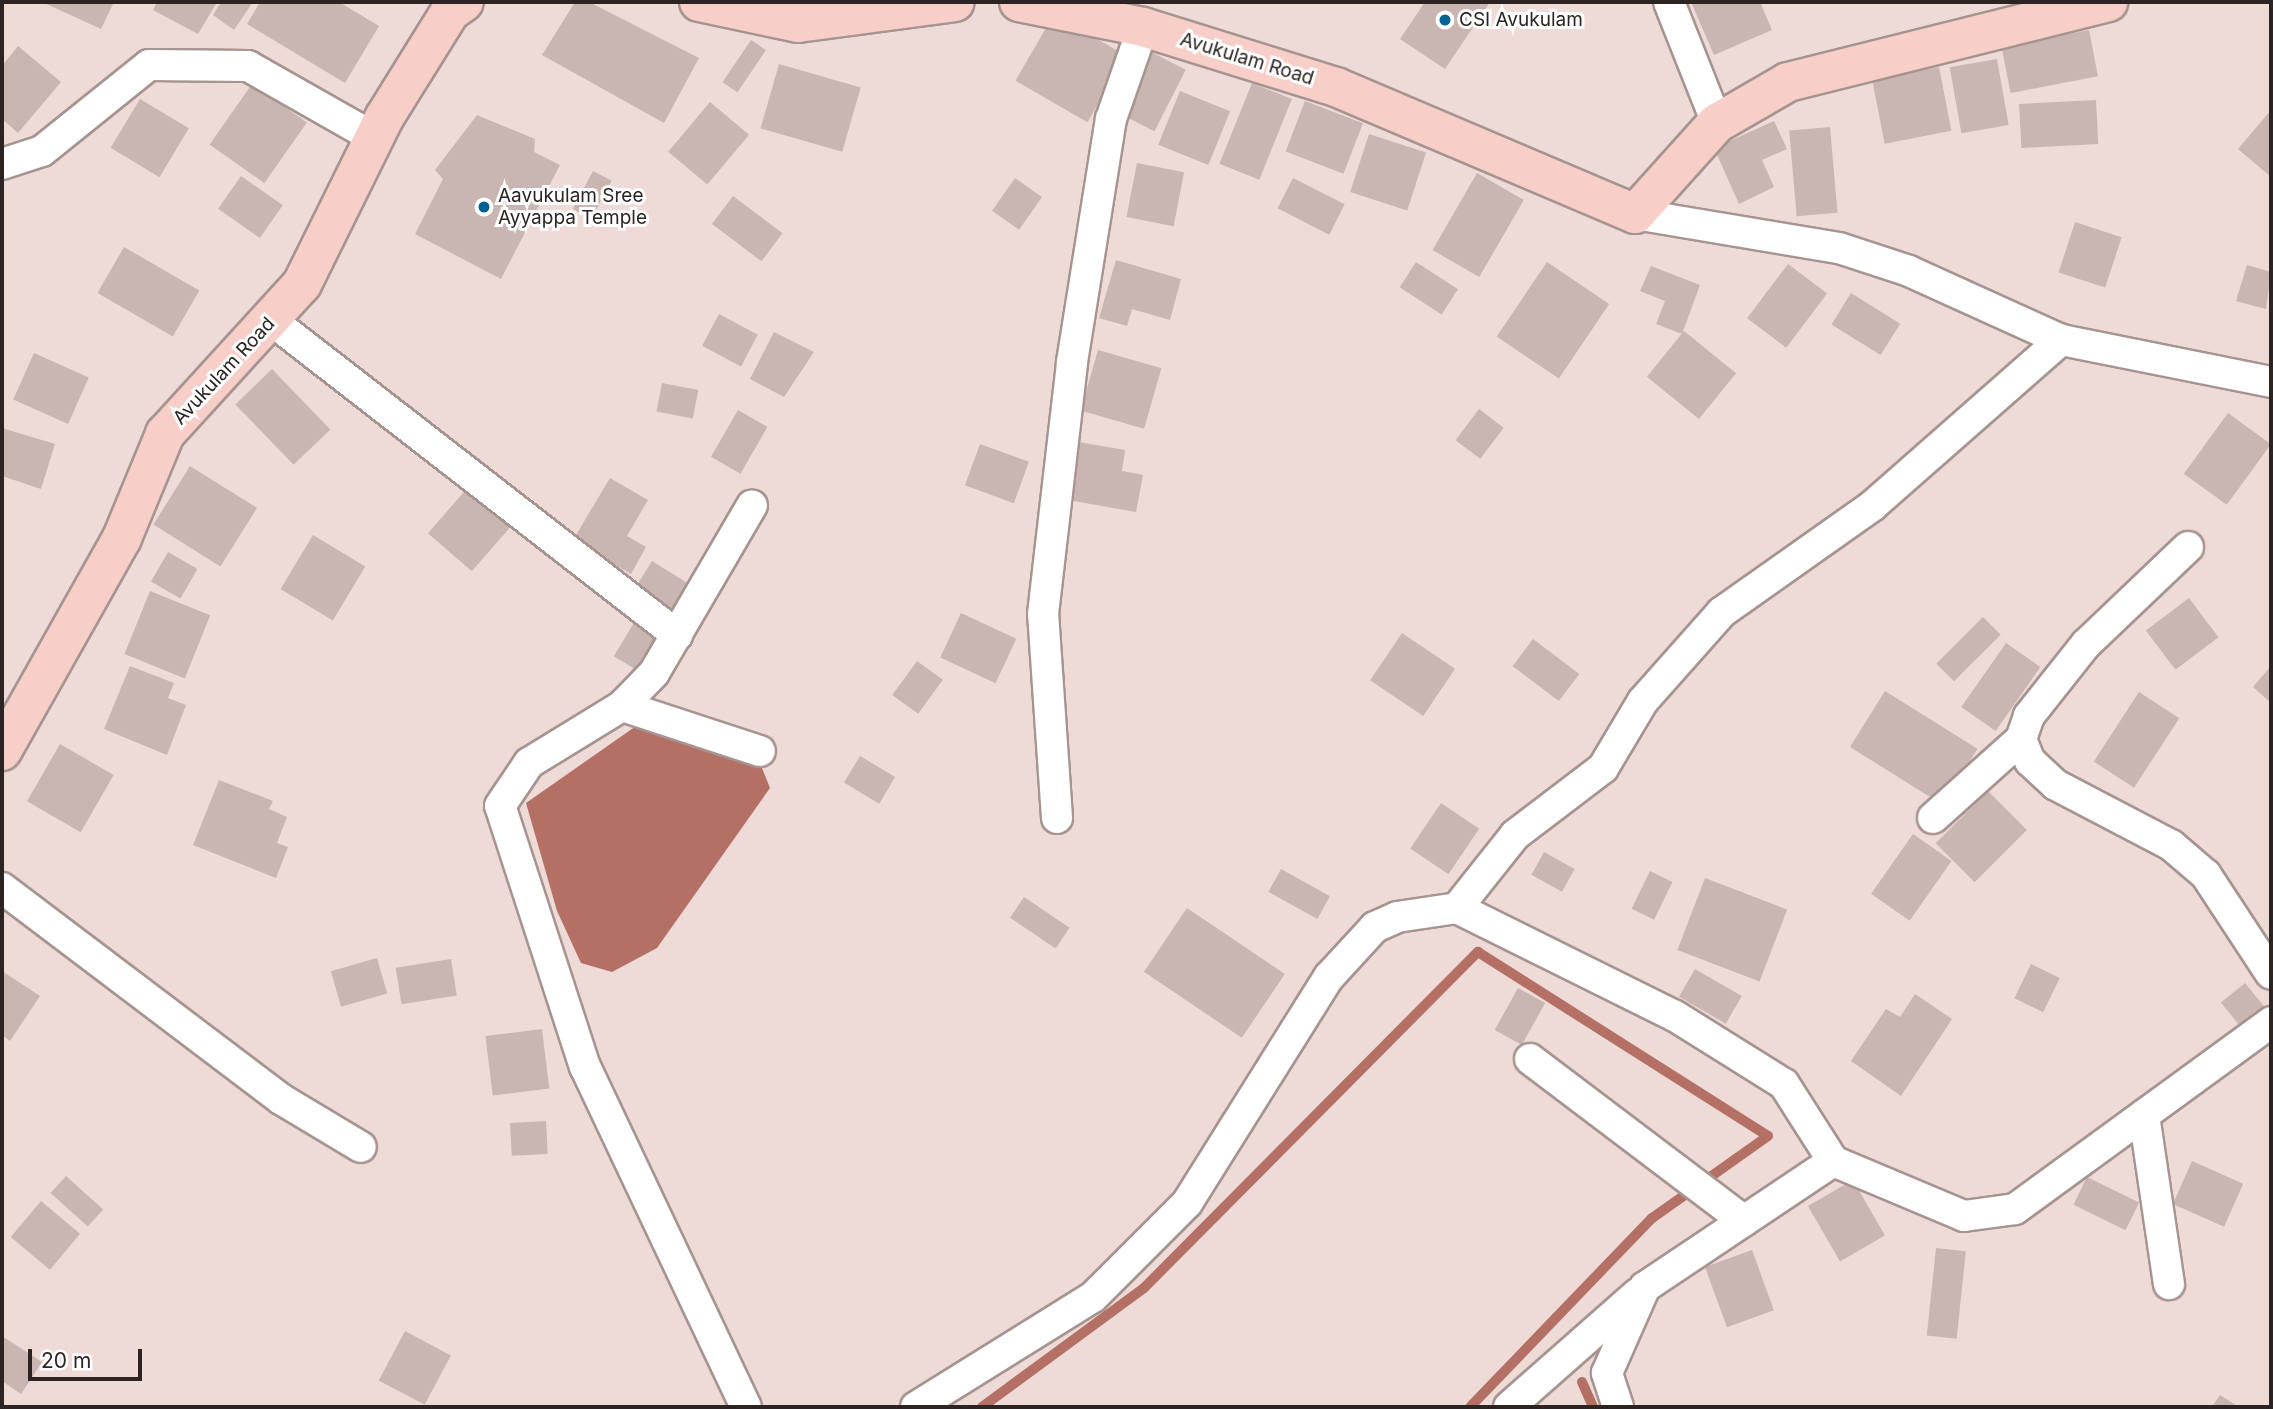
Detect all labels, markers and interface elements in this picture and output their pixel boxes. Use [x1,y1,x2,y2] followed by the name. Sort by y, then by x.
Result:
[1459,9,1583,31] place label: CSI Avukulam
[1437,12,1453,28] marker: CSI Avukulam
[1177,28,1317,90] street label: Avukulam Road
[498,185,647,229] place label: Aavukulam Sree Ayyappa Temple
[476,199,492,215] marker: Aavukulam Sree Ayyappa Temple
[168,313,280,429] street label: Avukulam Road
[32,1336,145,1380] scale bar
[41,1348,91,1373] text: 20 m

